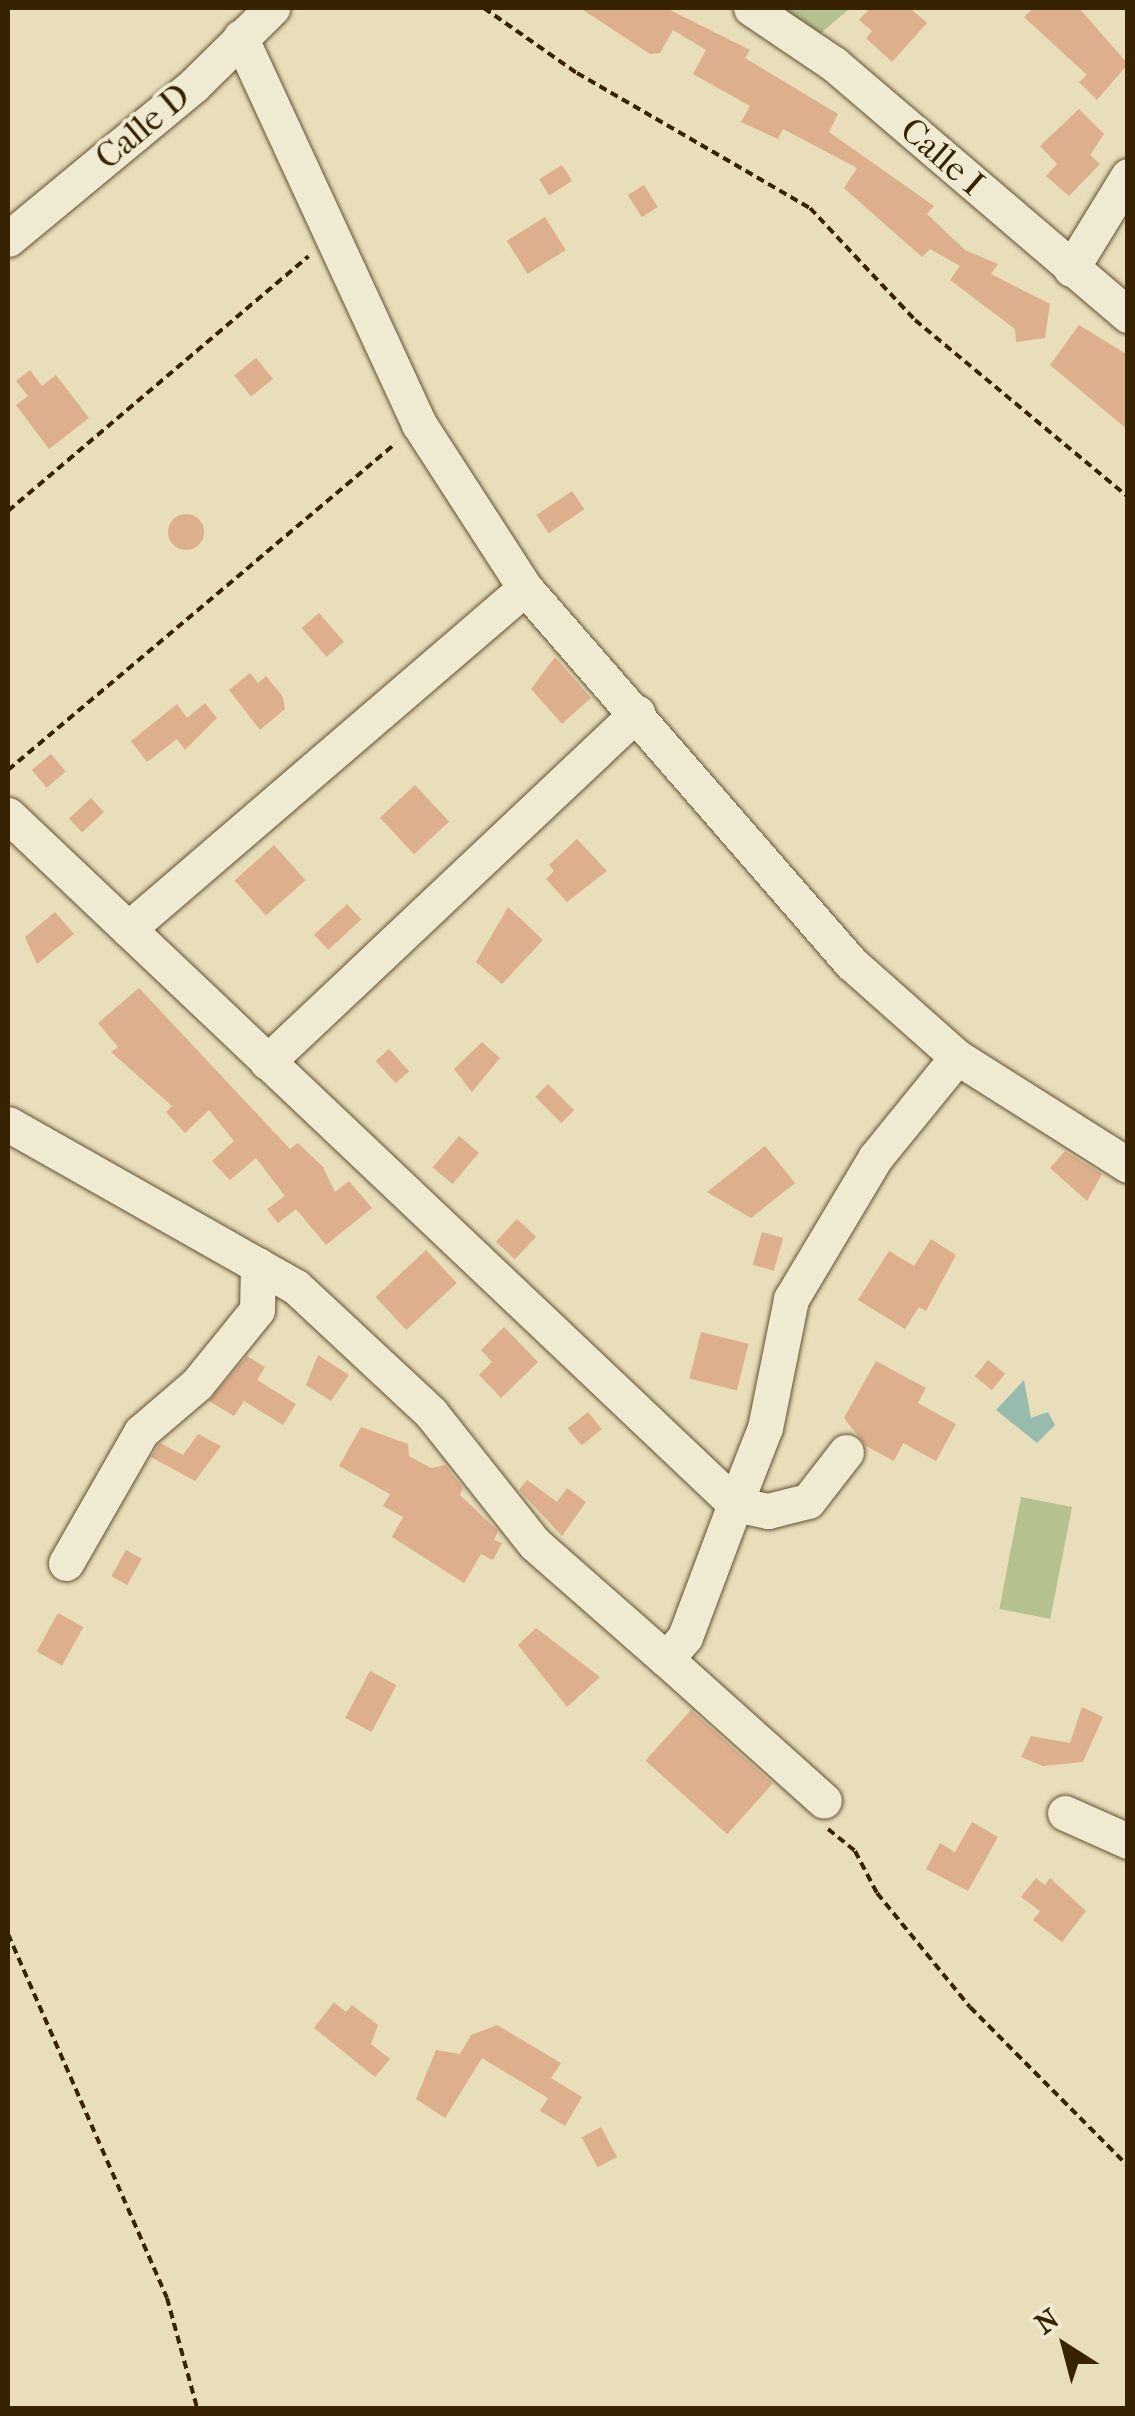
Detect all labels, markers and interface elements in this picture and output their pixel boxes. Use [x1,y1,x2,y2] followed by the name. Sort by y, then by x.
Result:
[87,75,199,179] street label: Calle D
[891,109,993,205] street label: Calle I
[1015,2296,1115,2396] north arrow
[1029,2302,1065,2341] text: N

